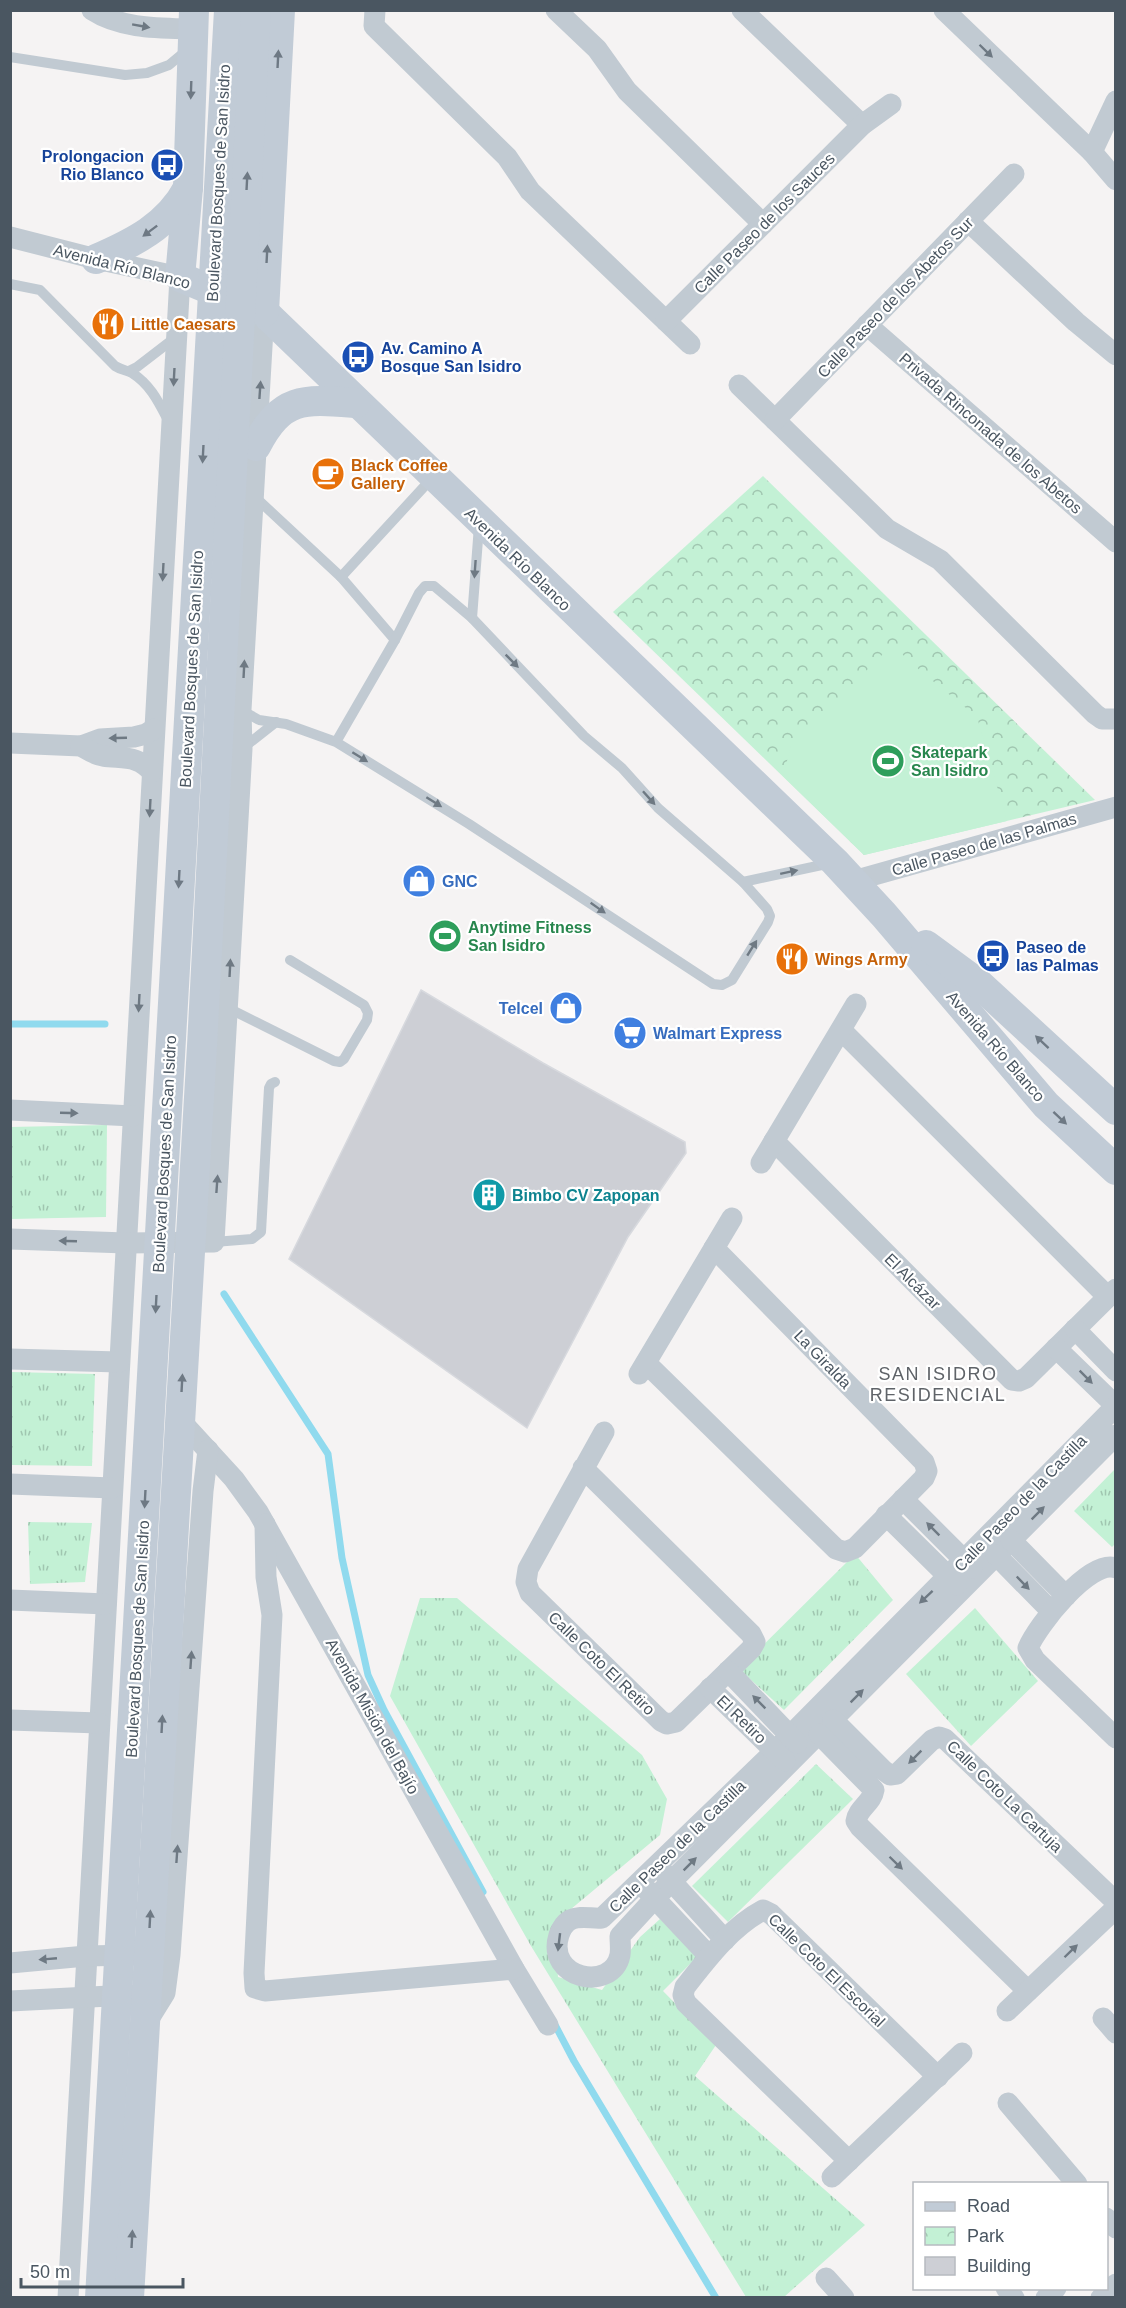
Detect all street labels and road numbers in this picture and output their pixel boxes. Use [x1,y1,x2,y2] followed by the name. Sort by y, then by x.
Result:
[204,64,233,302] street label: Boulevard Bosques de San Isidro
[691,150,838,297] street label: Calle Paseo de los Sauces
[814,213,977,381] street label: Calle Paseo de los Abetos Sur
[52,241,192,292] street label: Avenida Río Blanco
[896,350,1085,517] street label: Privada Rinconada de los Abetos
[461,505,574,614] street label: Avenida Río Blanco
[177,550,206,788] street label: Boulevard Bosques de San Isidro
[890,810,1078,879] street label: Calle Paseo de las Palmas
[943,988,1048,1105] street label: Avenida Río Blanco
[150,1035,179,1273] street label: Boulevard Bosques de San Isidro
[881,1250,944,1313] street label: El Alcázar
[791,1327,854,1392] street label: La Giralda
[951,1432,1090,1575] street label: Calle Paseo de la Castilla
[123,1520,152,1758] street label: Boulevard Bosques de San Isidro
[545,1608,658,1718] street label: Calle Coto El Retiro
[323,1636,422,1797] street label: Avenida Misión del Bajío
[714,1692,770,1747] street label: El Retiro
[944,1737,1066,1856] street label: Calle Coto La Cartuja
[606,1777,749,1916] street label: Calle Paseo de la Castilla
[765,1911,888,2030] street label: Calle Coto El Escorial

